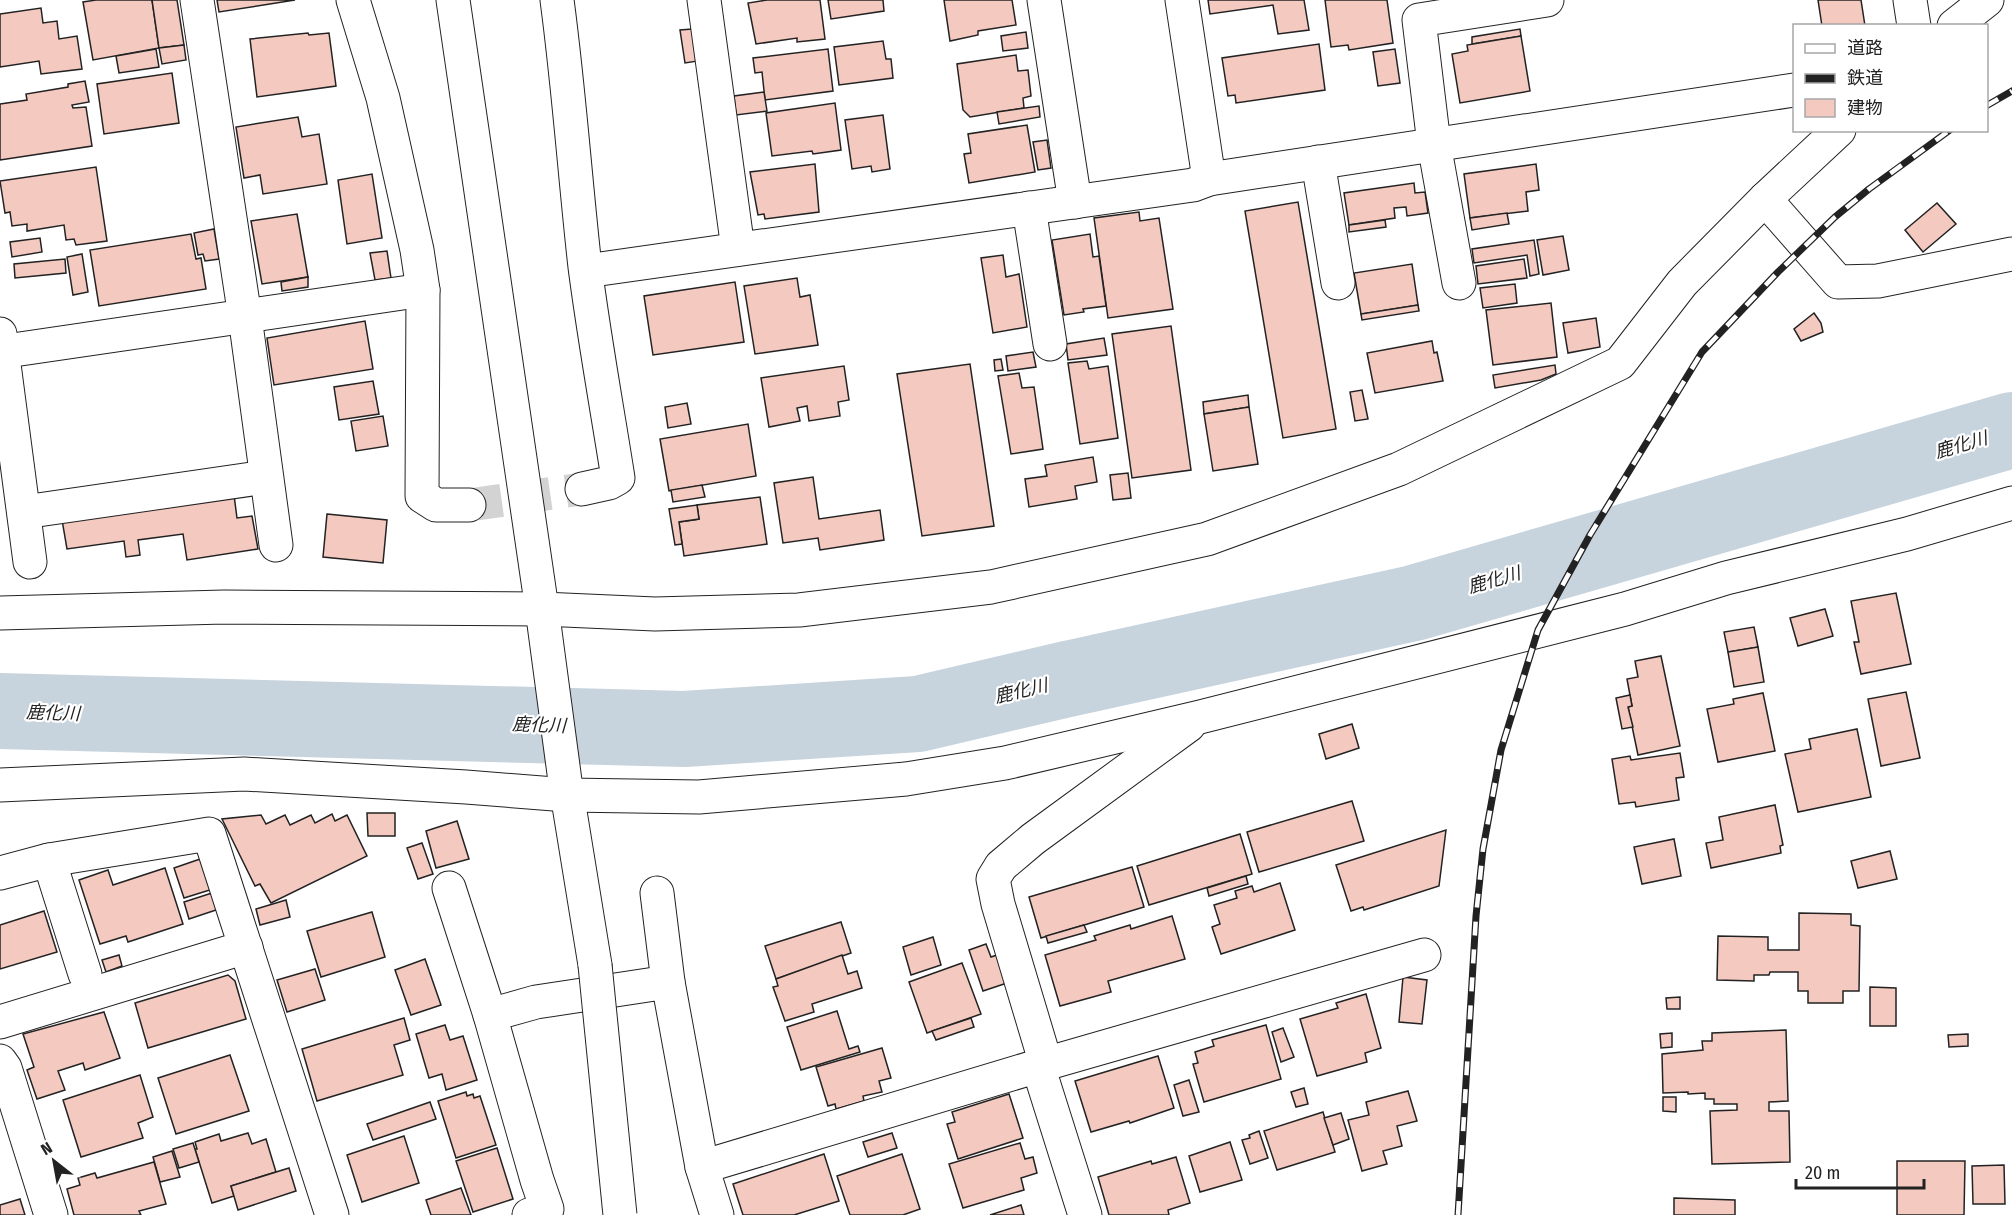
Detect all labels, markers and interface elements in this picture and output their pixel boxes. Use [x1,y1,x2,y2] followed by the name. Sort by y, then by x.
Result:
[1793,24,1988,132] legend
[1847,37,1883,59] text: 道路
[1847,67,1883,89] text: 鉄道
[1847,97,1883,119] text: 建物
[1932,426,1992,463] water label: 鹿化川
[1465,561,1525,598] water label: 鹿化川
[992,674,1052,708] water label: 鹿化川
[26,701,82,725] water label: 鹿化川
[512,713,568,737] water label: 鹿化川
[24,1131,84,1191] north arrow
[38,1138,56,1159] text: N
[1796,1152,1924,1190] scale bar
[1805,1162,1840,1184] text: 20 m

